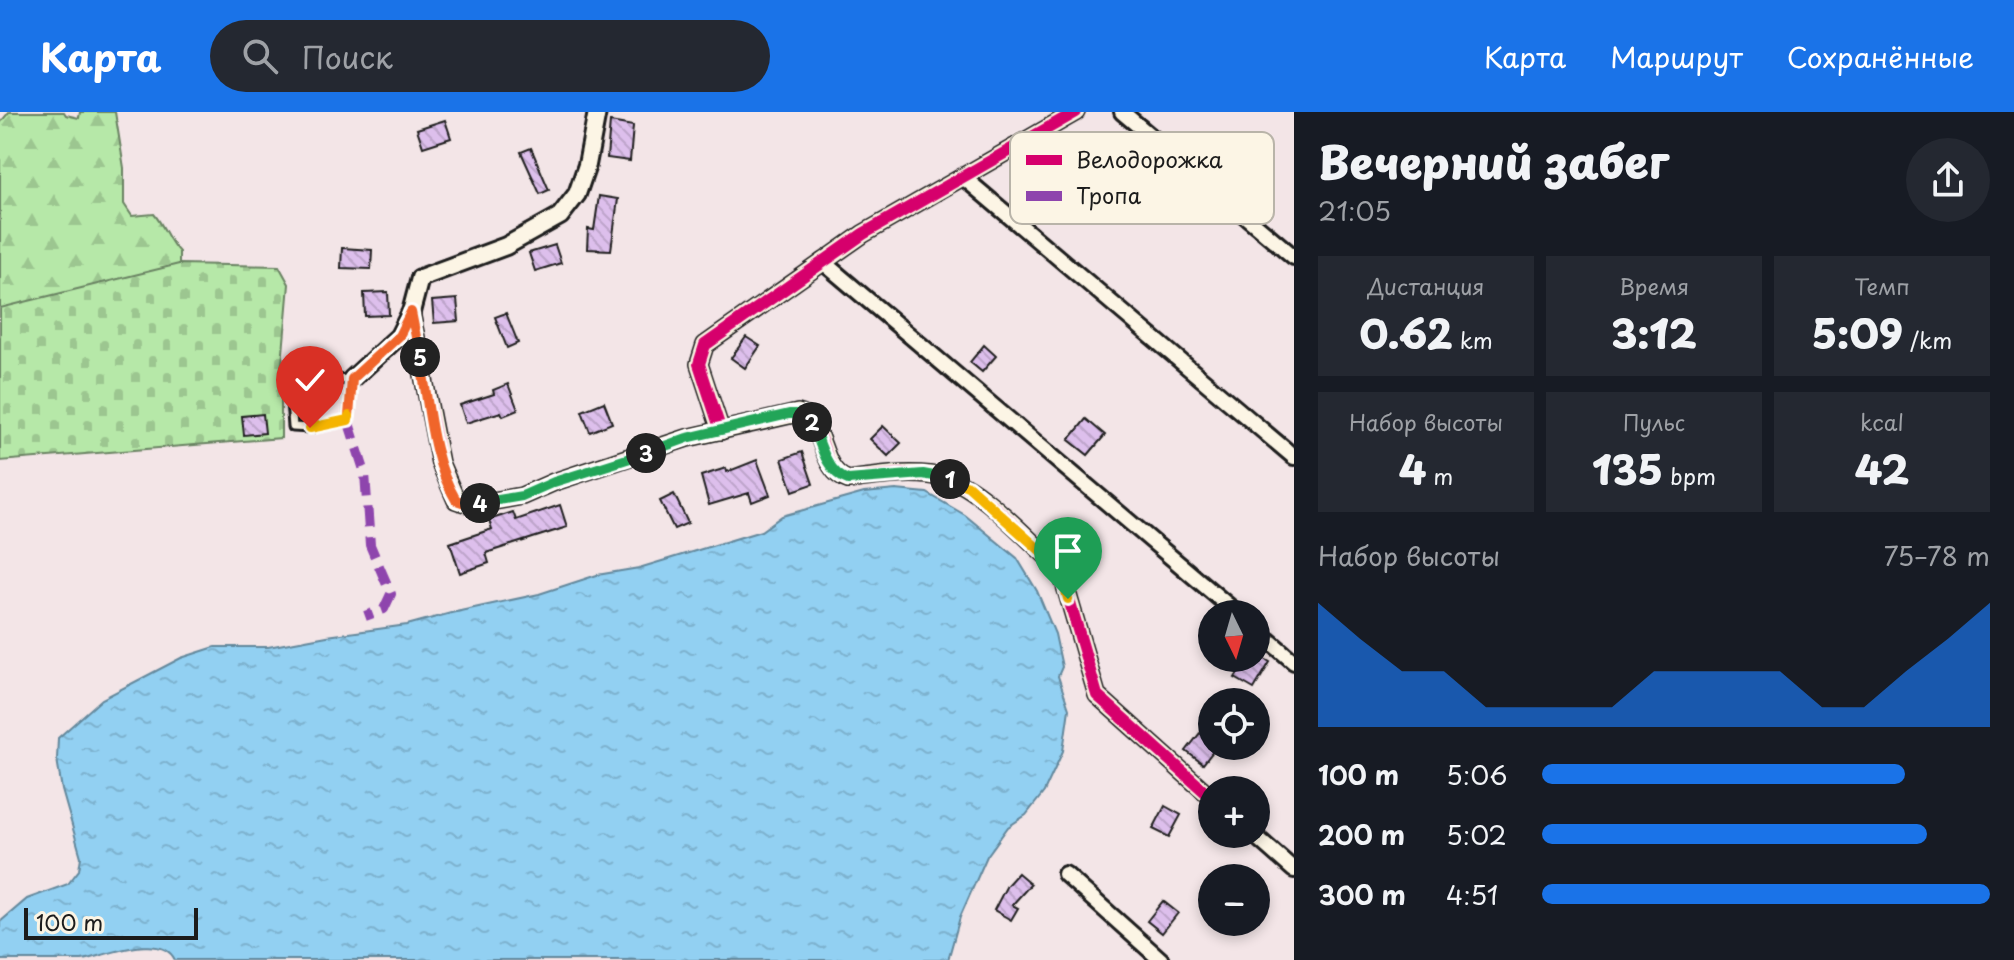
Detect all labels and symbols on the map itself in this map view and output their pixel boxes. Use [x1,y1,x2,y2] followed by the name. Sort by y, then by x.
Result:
[1010,132,1274,224] legend
[1076,142,1223,175] text: Велодорожка
[1076,178,1142,211] text: Тропа
[400,337,440,377] pin: 5
[276,346,344,428] pin
[792,402,832,442] pin: 2
[626,433,666,473] pin: 3
[930,459,970,499] pin: 1
[460,483,500,523] pin: 4
[1034,517,1102,599] pin
[1198,600,1270,672] north arrow
[24,904,198,940] scale bar

